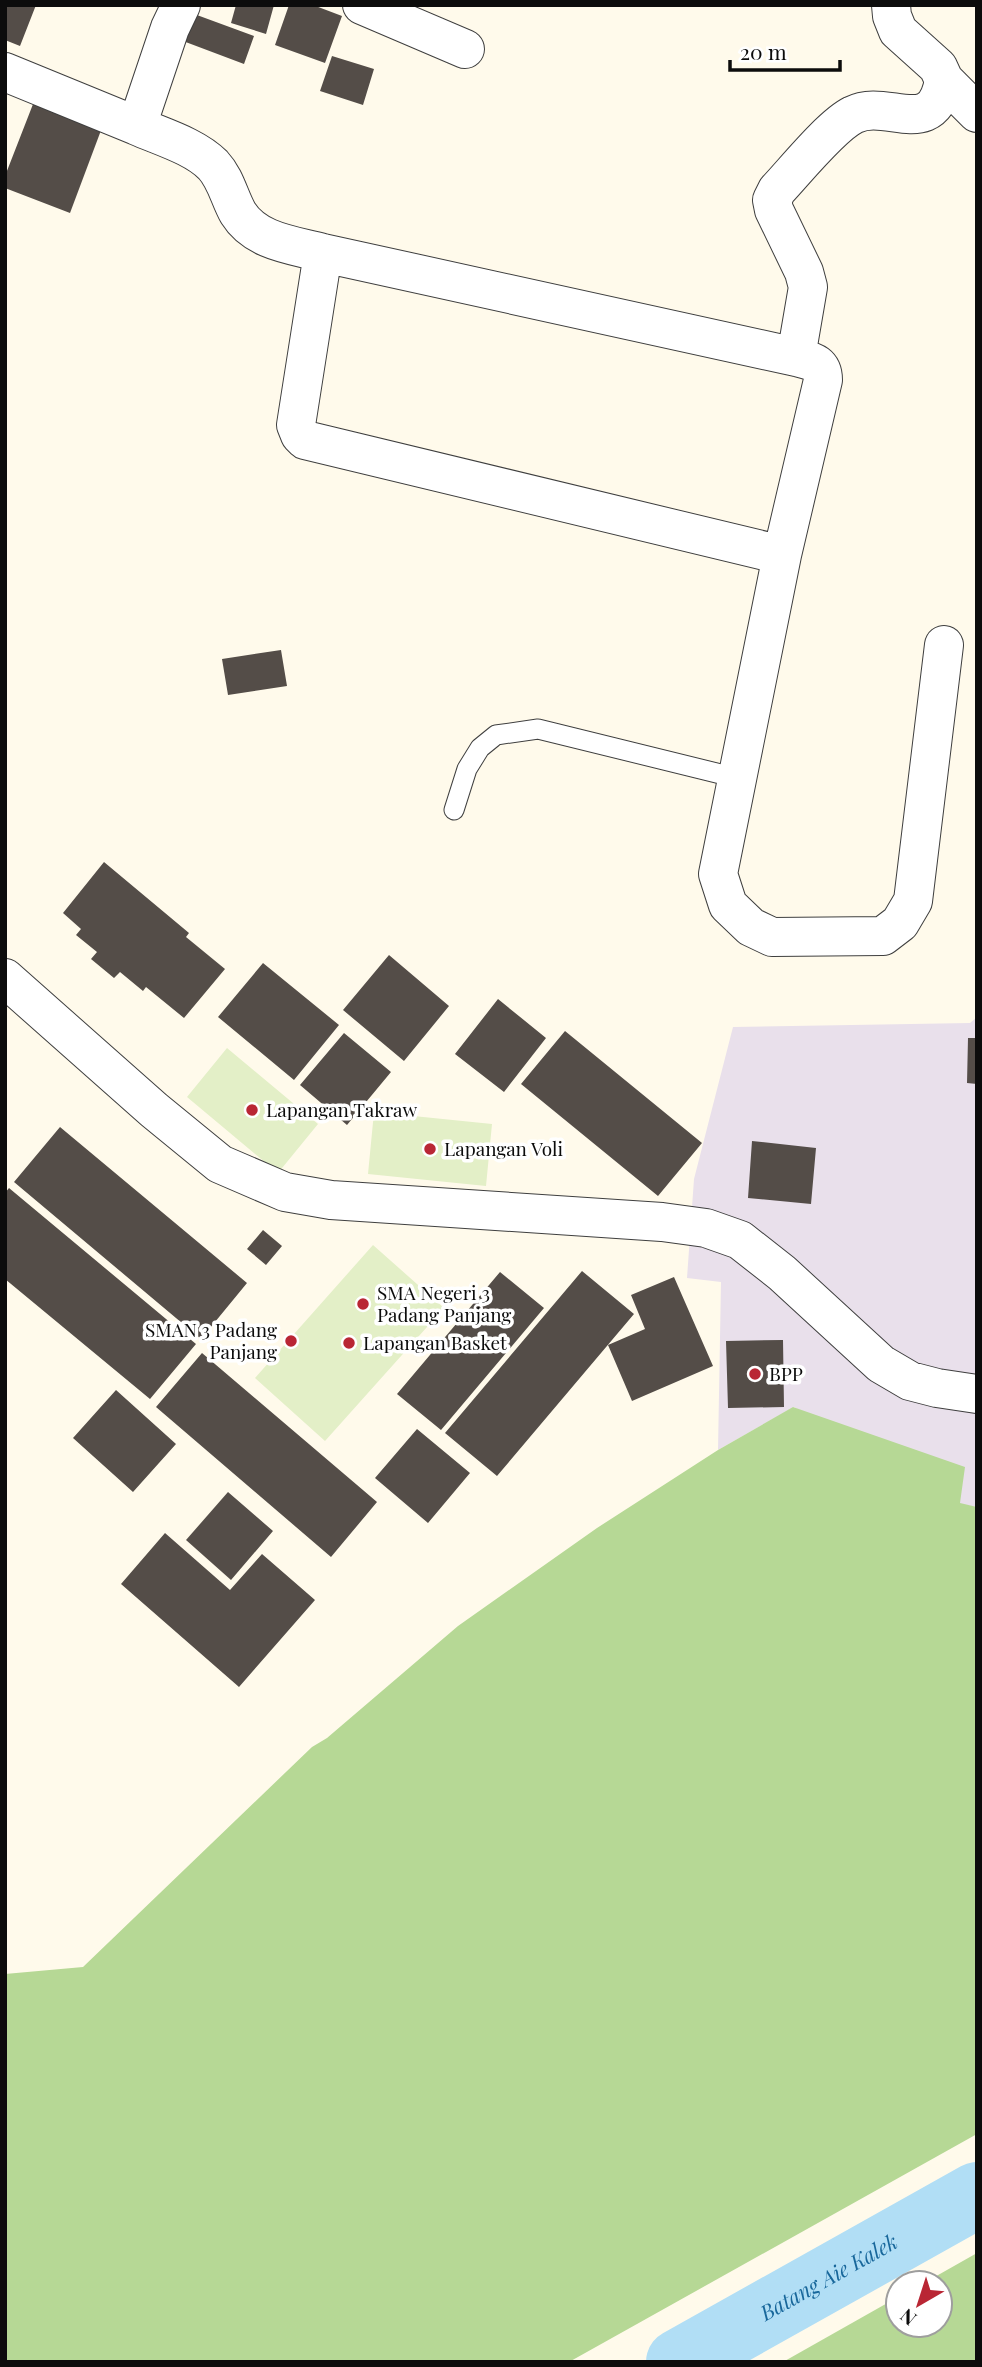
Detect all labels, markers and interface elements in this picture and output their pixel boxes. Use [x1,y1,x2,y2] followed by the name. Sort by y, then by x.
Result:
[730,28,840,72] scale bar
[740,37,787,65] text: 20 m
[266,1096,417,1122] place label: Lapangan Takraw
[244,1102,260,1118] marker: Lapangan Takraw
[444,1135,564,1161] place label: Lapangan Voli
[422,1141,438,1157] marker: Lapangan Voli
[377,1279,511,1327] place label: SMA Negeri 3 Padang Panjang
[355,1296,371,1312] marker: SMA Negeri 3 Padang Panjang
[145,1316,277,1364] place label: SMAN 3 Padang Panjang
[363,1329,507,1355] place label: Lapangan Basket
[283,1333,299,1349] marker: SMAN 3 Padang Panjang
[341,1335,357,1351] marker: Lapangan Basket
[769,1360,803,1386] place label: BPP
[747,1366,763,1382] marker: BPP
[753,2226,902,2326] water label: Batang Aie Kalek
[884,2269,954,2339] north arrow
[894,2303,921,2332] text: N

